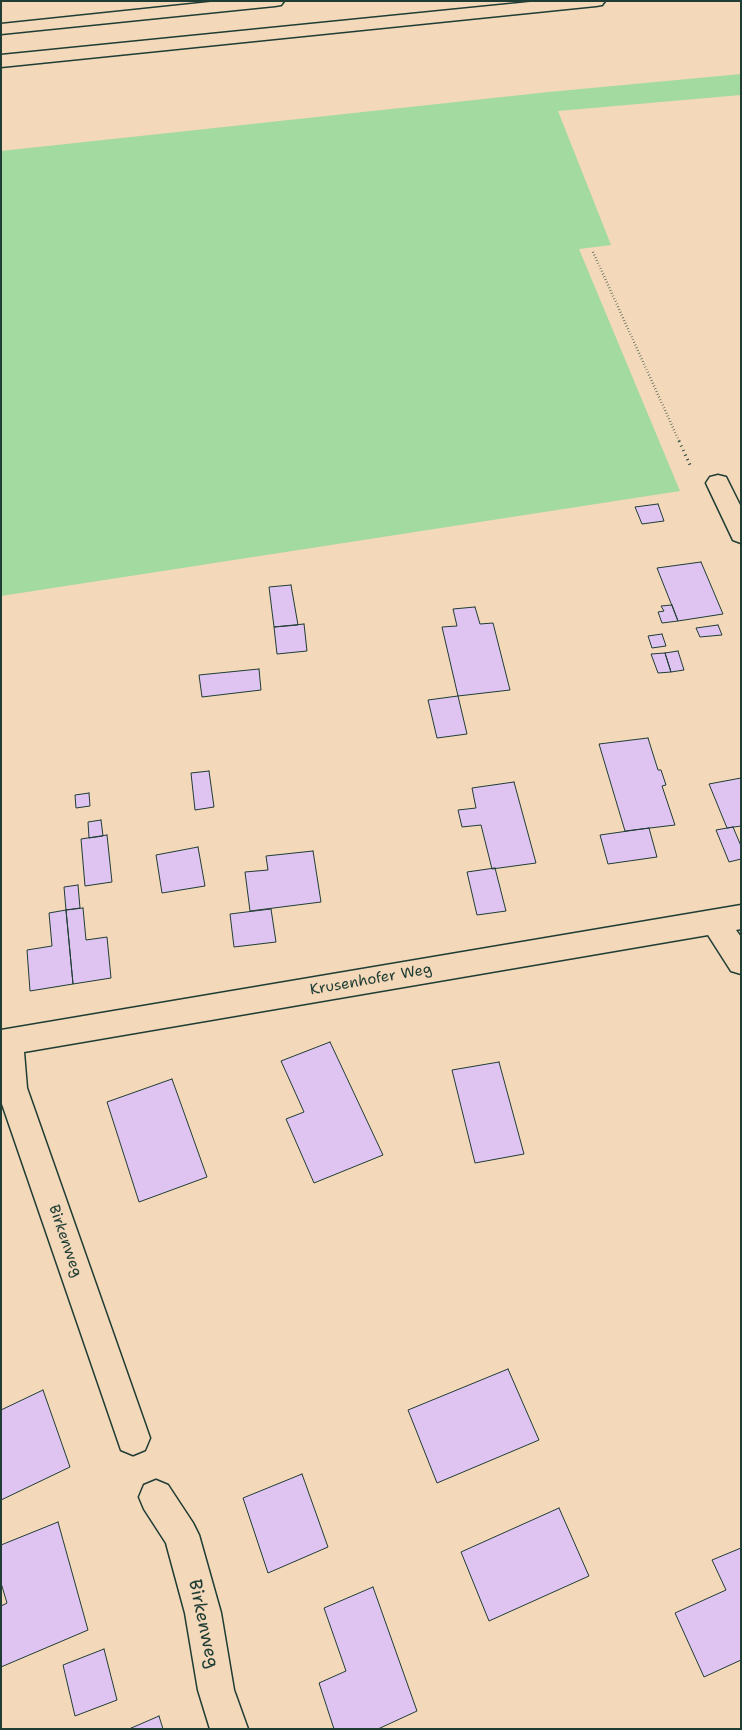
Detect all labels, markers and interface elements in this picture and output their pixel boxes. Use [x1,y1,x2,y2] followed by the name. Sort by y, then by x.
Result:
[309,960,433,1000] street label: Krusenhofer Weg
[44,1203,86,1279] street label: Birkenweg
[183,1578,223,1670] street label: Birkenweg

